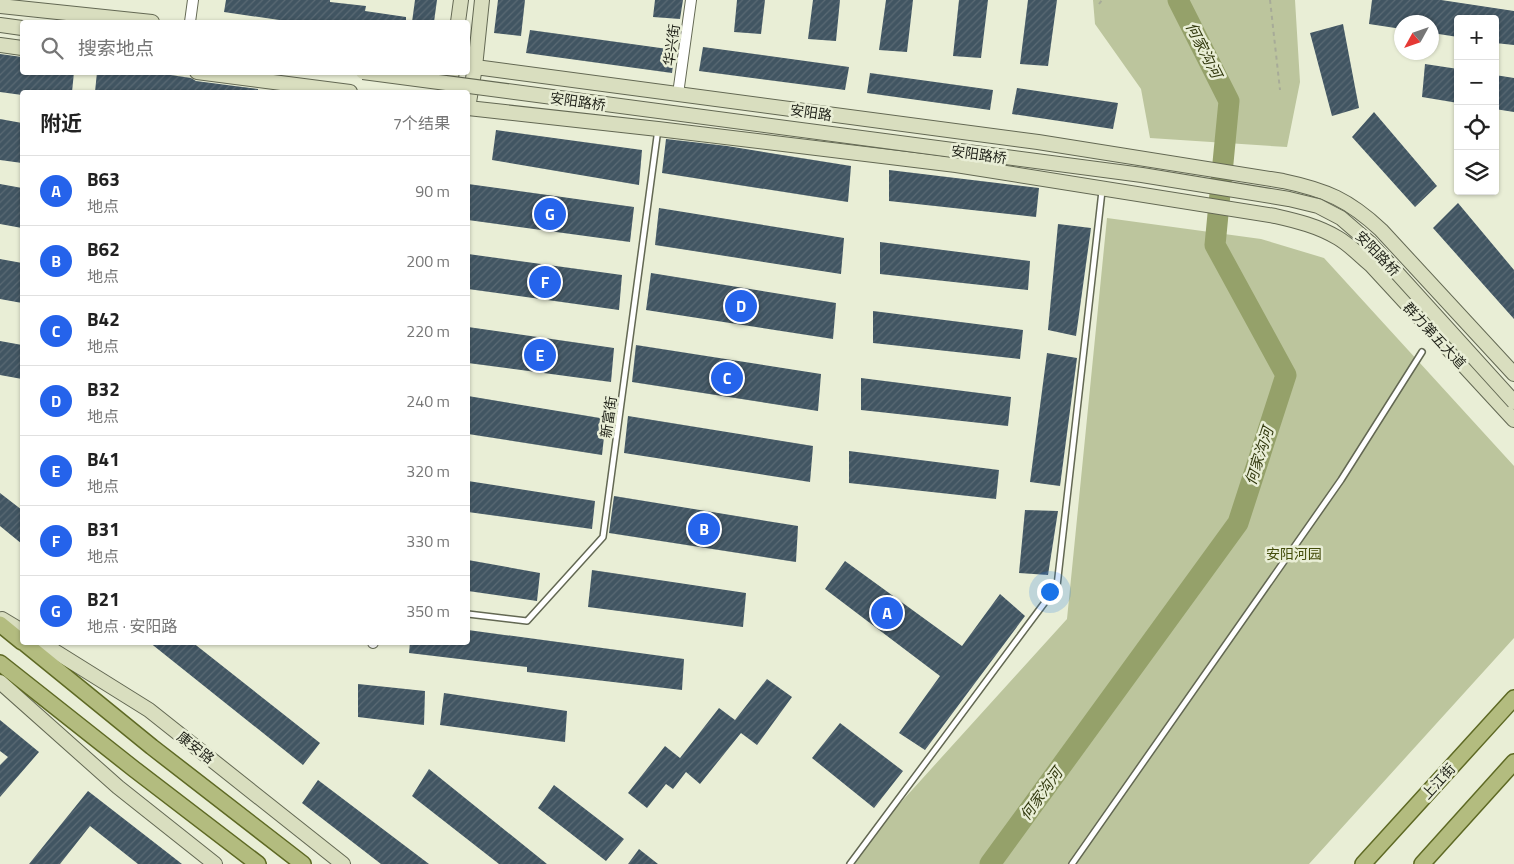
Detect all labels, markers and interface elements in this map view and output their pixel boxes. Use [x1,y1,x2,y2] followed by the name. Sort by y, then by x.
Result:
[1394,15,1439,60] north arrow
[1454,15,1499,195] map controls
[1454,15,1499,60] button: +
[1180,18,1229,85] water label: 何家沟河
[20,20,470,75] search box
[658,23,684,67] street label: 华兴街
[78,33,154,62] text: 搜索地点
[38,34,66,62] icon: search
[1454,60,1499,105] button: −
[549,87,607,115] street label: 安阳路桥
[789,99,833,125] street label: 安阳路
[1454,105,1499,150] button: locate
[40,107,82,139] text: 附近
[393,111,450,135] text: 7个结果
[950,140,1008,168] street label: 安阳路桥
[1454,150,1499,195] button: layers
[87,164,120,193] text: B63
[51,179,61,203] text: A
[415,179,450,203] text: 90 m
[87,194,119,218] text: 地点
[534,195,566,233] pin: G
[1351,226,1405,280] street label: 安阳路桥
[87,234,120,263] text: B62
[51,249,61,273] text: B
[406,249,450,273] text: 200 m
[529,263,561,301] pin: F
[87,264,119,288] text: 地点
[725,287,757,325] pin: D
[1399,297,1471,373] street label: 群力第五大道
[87,304,120,333] text: B42
[52,319,60,343] text: C
[406,319,450,343] text: 220 m
[87,334,119,358] text: 地点
[524,336,556,374] pin: E
[711,359,743,397] pin: C
[87,374,120,403] text: B32
[51,389,61,413] text: D
[406,389,450,413] text: 240 m
[595,395,621,439] street label: 新富街
[87,404,119,428] text: 地点
[1239,421,1280,488] water label: 何家沟河
[87,444,120,473] text: B41
[52,459,60,483] text: E
[406,459,450,483] text: 320 m
[87,474,119,498] text: 地点
[688,510,720,548] pin: B
[87,514,120,543] text: B31
[52,529,60,553] text: F
[406,529,450,553] text: 330 m
[1266,543,1322,564] park label: 安阳河园
[87,544,119,568] text: 地点
[1037,579,1063,605] your location
[87,584,120,613] text: B21
[871,594,903,632] pin: A
[51,599,61,623] text: G
[406,599,450,623] text: 350 m
[87,614,178,638] text: 地点 · 安阳路
[173,726,219,768] street label: 康安路
[1416,758,1460,804] street label: 上江街
[1014,761,1070,825] water label: 何家沟河

